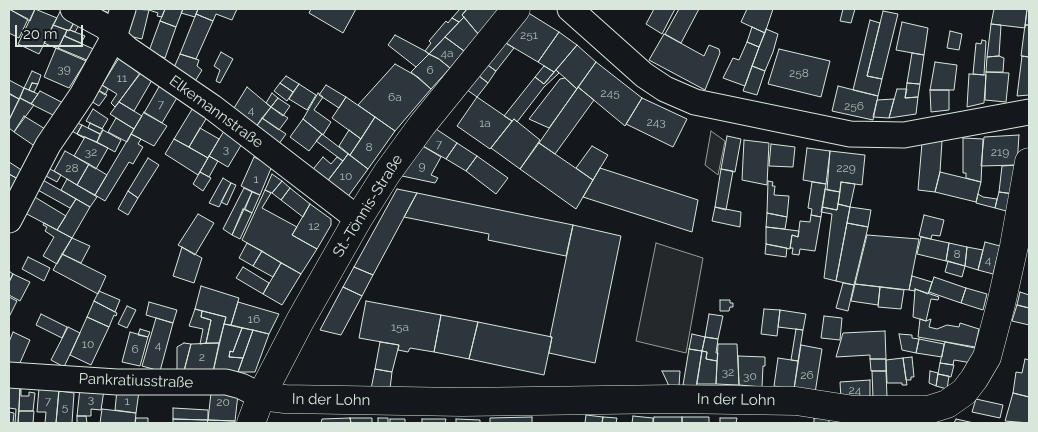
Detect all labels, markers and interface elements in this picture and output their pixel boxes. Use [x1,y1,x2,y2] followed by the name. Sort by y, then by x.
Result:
[18,15,85,47] scale bar
[23,25,58,43] text: 20 m
[520,28,538,42] house number: 251
[440,46,454,60] house number: 4a
[57,62,71,76] house number: 39
[426,63,434,77] house number: 6
[789,66,809,80] house number: 258
[117,71,127,85] house number: 11
[166,72,266,152] street label: Elkemannstraße
[600,86,620,100] house number: 245
[388,90,402,104] house number: 6a
[158,97,164,111] house number: 7
[844,99,864,113] house number: 256
[248,103,254,117] house number: 4
[646,115,666,129] house number: 243
[479,116,491,130] house number: 1a
[436,137,442,151] house number: 7
[365,140,373,154] house number: 8
[223,142,229,156] house number: 3
[85,145,97,159] house number: 32
[991,145,1009,159] house number: 219
[329,151,407,261] street label: St.-Tönnis-Straße
[418,159,426,173] house number: 9
[65,161,79,175] house number: 28
[836,161,856,175] house number: 229
[340,169,352,183] house number: 10
[253,172,259,186] house number: 1
[308,219,320,233] house number: 12
[953,247,961,261] house number: 8
[985,253,991,267] house number: 4
[248,312,260,326] house number: 16
[391,320,409,334] house number: 15a
[82,337,94,351] house number: 10
[155,338,161,352] house number: 4
[131,342,139,356] house number: 6
[199,350,205,364] house number: 2
[722,365,734,379] house number: 32
[800,368,814,382] house number: 26
[743,369,757,383] house number: 30
[78,370,194,392] street label: Pankratiusstraße
[849,383,861,397] house number: 24
[292,390,370,410] street label: In der Lohn
[697,390,775,410] street label: In der Lohn
[88,392,94,406] house number: 3
[45,394,51,408] house number: 7
[124,394,130,408] house number: 1
[216,395,230,409] house number: 20
[62,400,68,414] house number: 5

